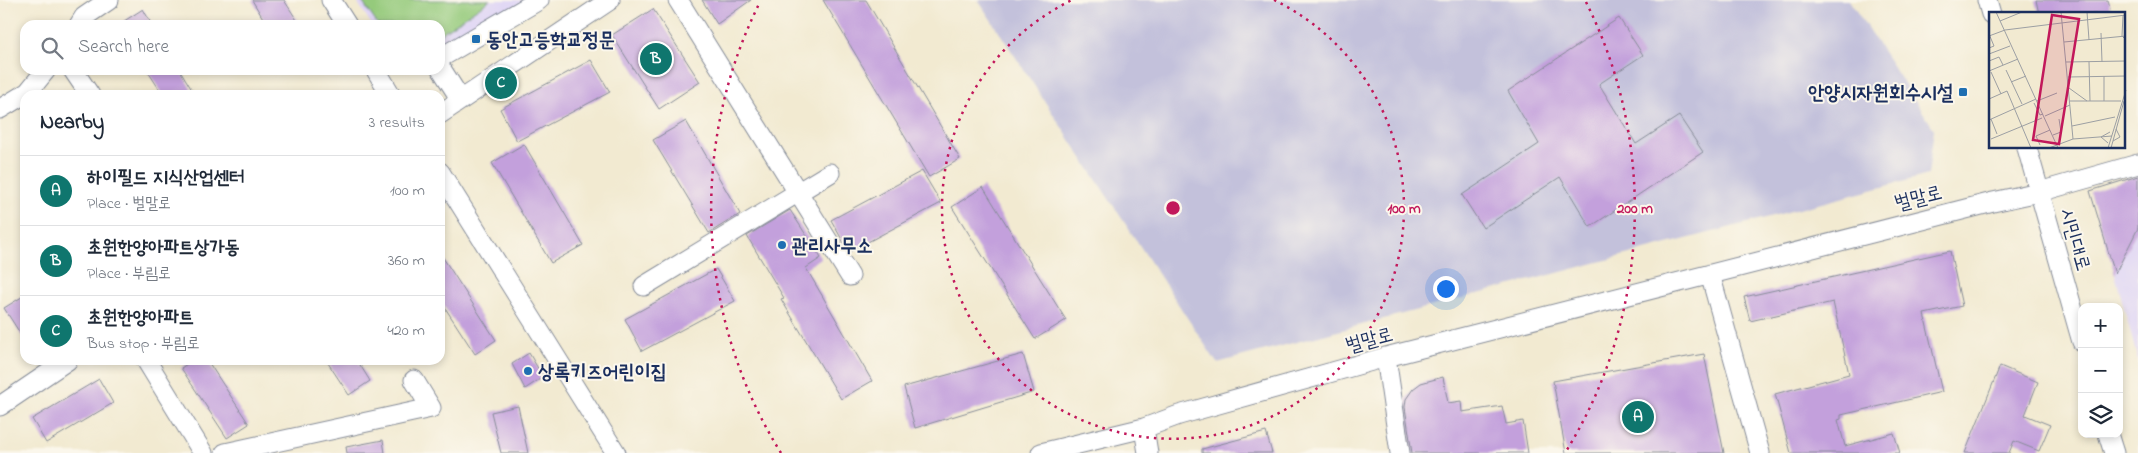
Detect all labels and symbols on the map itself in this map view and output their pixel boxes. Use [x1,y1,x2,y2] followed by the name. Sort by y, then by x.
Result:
[1989,12,2126,149] inset map
[486,27,615,56] place label: 동안고등학교정문
[470,33,482,45] marker: 동안고등학교정문
[640,40,672,78] pin: B
[485,64,517,102] pin: C
[1808,80,1954,109] place label: 안양시자원회수시설
[1957,86,1969,98] marker: 안양시자원회수시설
[1892,180,1946,219] street label: 벌말로
[1387,198,1421,220] text: 100 m
[1616,198,1653,220] text: 200 m
[1164,199,1182,217] centre of rings
[2051,205,2096,275] street label: 시민대로
[792,233,872,262] place label: 관리사무소
[776,239,788,251] marker: 관리사무소
[1433,276,1459,302] your location
[1343,321,1397,362] street label: 벌말로
[538,359,667,388] place label: 상록키즈어린이집
[522,365,534,377] marker: 상록키즈어린이집
[1622,398,1654,436] pin: A

